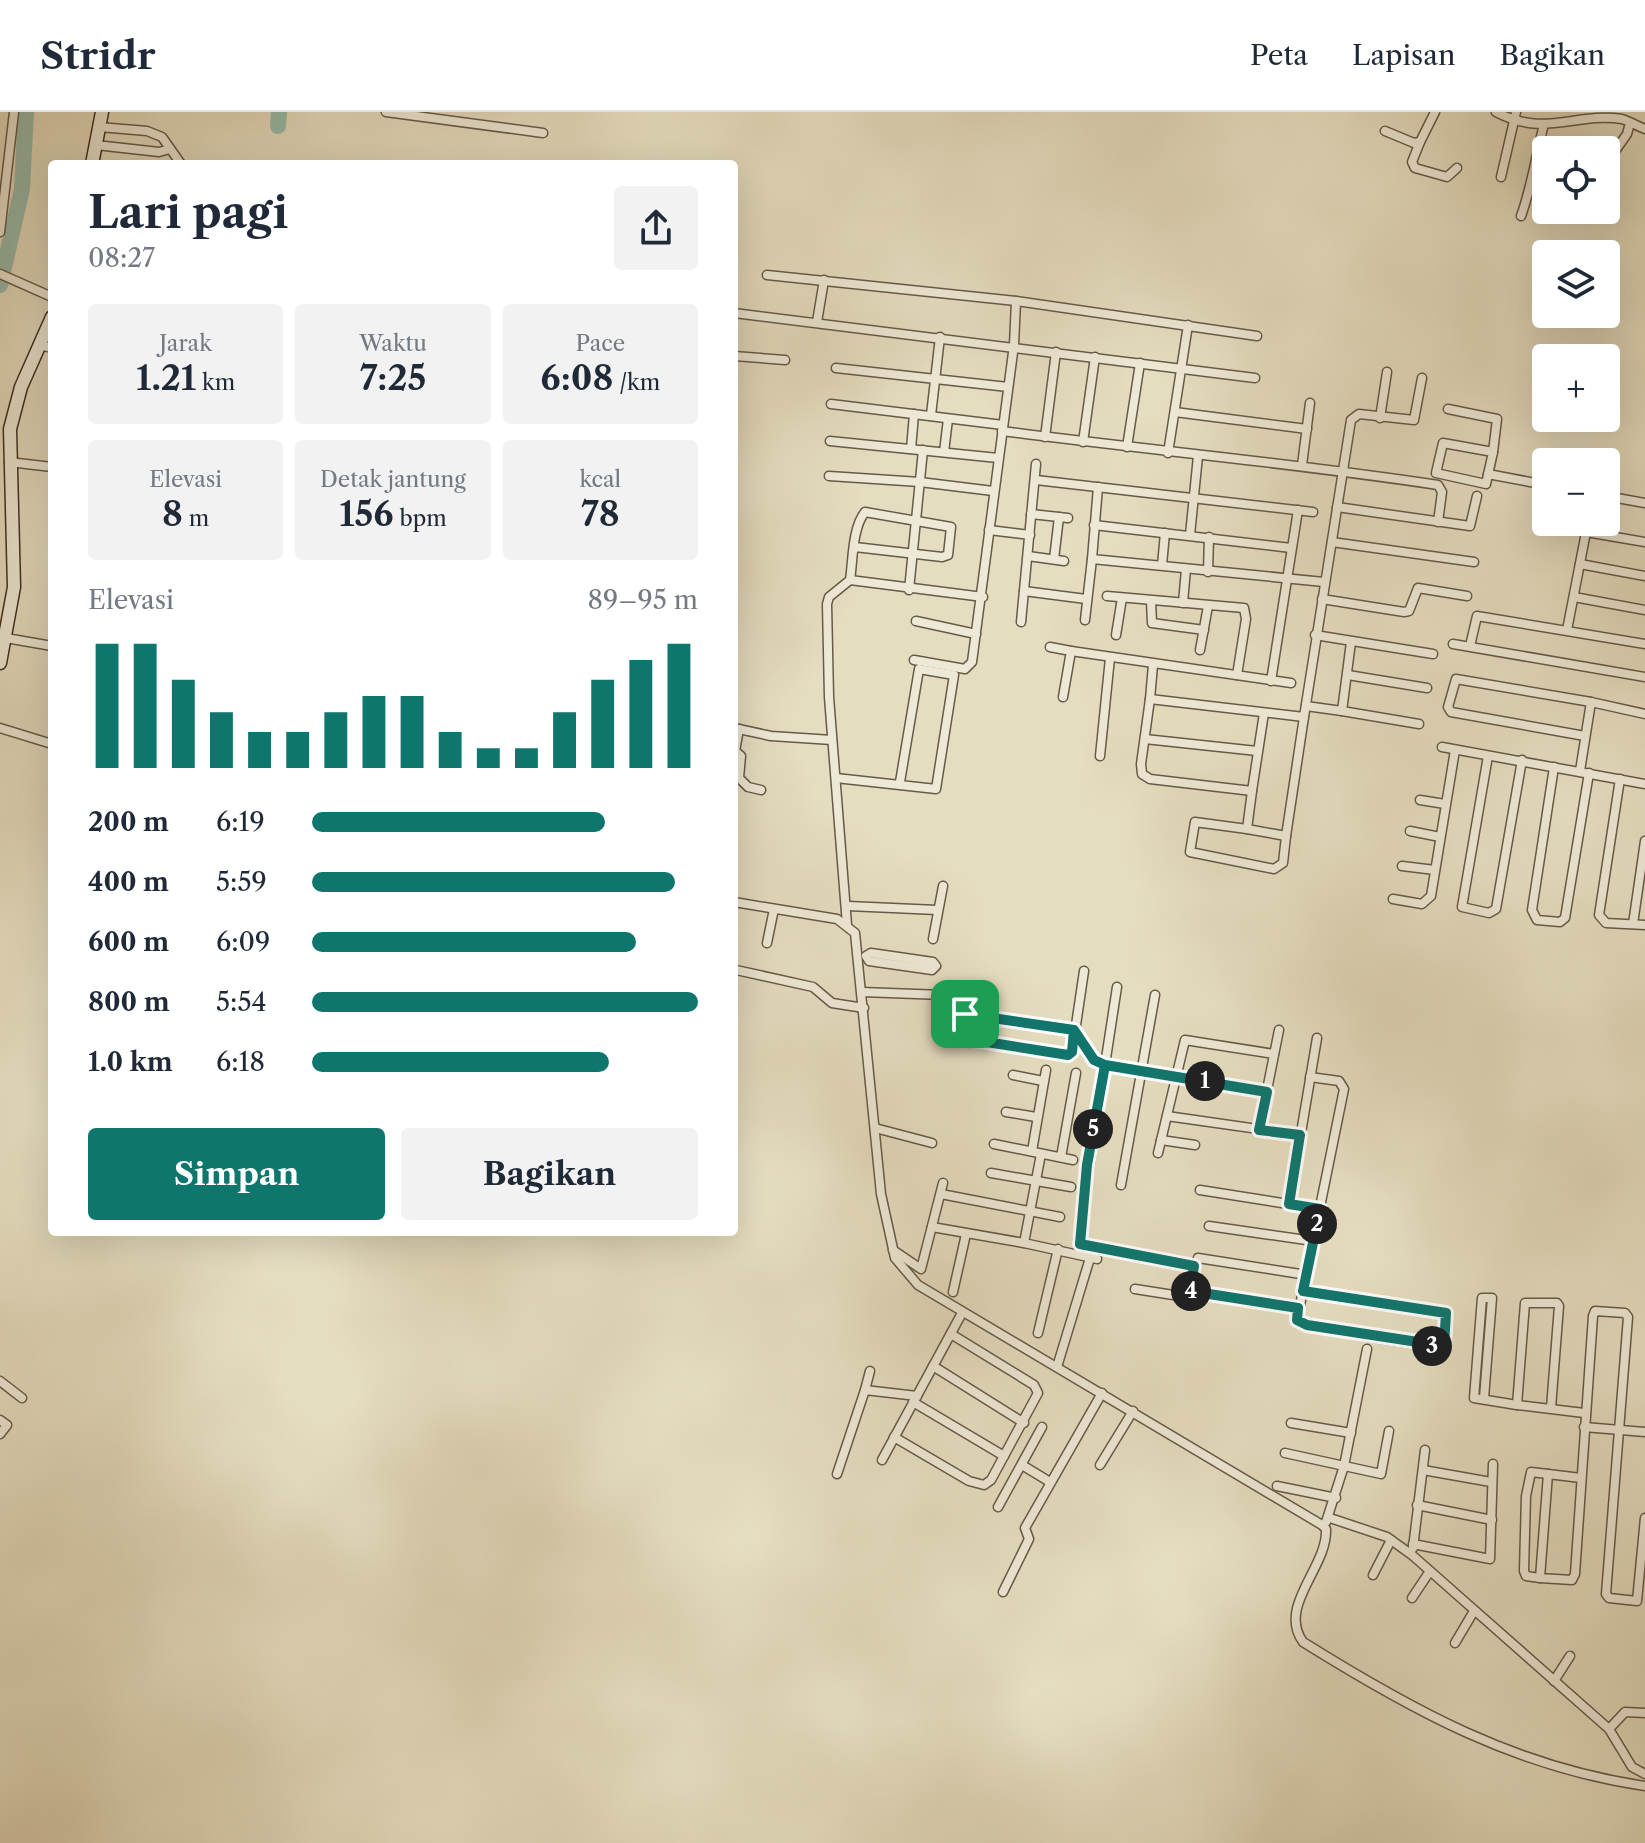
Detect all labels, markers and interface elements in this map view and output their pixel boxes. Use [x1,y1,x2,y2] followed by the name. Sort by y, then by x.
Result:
[40,32,156,79] text: Stridr
[1250,38,1308,72] text: Peta
[1352,38,1455,72] text: Lapisan
[1499,38,1605,72] text: Bagikan
[1532,136,1620,536] map controls
[1532,136,1620,224] button: locate
[88,185,288,239] text: Lari pagi
[614,186,698,270] button: share
[1532,240,1620,328] button: layers
[88,242,155,274] text: 08:27
[159,330,212,357] text: Jarak
[359,330,427,357] text: Waktu
[575,330,625,357] text: Pace
[1532,344,1620,432] button: +
[136,357,196,399] text: 1.21
[360,357,426,399] text: 7:25
[540,357,613,399] text: 6:08
[196,369,235,396] text: km
[613,369,660,396] text: /km
[1532,448,1620,536] button: −
[149,466,222,493] text: Elevasi
[320,466,466,493] text: Detak jantung
[580,466,621,493] text: kcal
[162,493,183,535] text: 8
[339,493,394,535] text: 156
[581,493,620,535] text: 78
[183,505,209,532] text: m
[394,505,447,532] text: bpm
[88,584,174,616] text: Elevasi
[588,584,698,616] text: 89–95 m
[88,806,169,838] text: 200 m
[216,806,265,838] text: 6:19
[88,866,169,898] text: 400 m
[216,866,267,898] text: 5:59
[88,926,169,958] text: 600 m
[216,926,270,958] text: 6:09
[931,980,999,1048] pin
[88,986,170,1018] text: 800 m
[216,986,267,1018] text: 5:54
[943,992,987,1036] icon: arrive
[88,1046,173,1078] text: 1.0 km
[216,1046,265,1078] text: 6:18
[1185,1061,1225,1101] pin: 1
[1200,1067,1210,1094] text: 1
[1073,1109,1113,1149] pin: 5
[1087,1115,1099,1142] text: 5
[88,1128,385,1220] button: Simpan
[401,1128,698,1220] button: Bagikan
[1297,1204,1337,1244] pin: 2
[1311,1210,1324,1237] text: 2
[1171,1271,1211,1311] pin: 4
[1184,1277,1198,1304] text: 4
[1412,1326,1452,1366] pin: 3
[1426,1332,1438,1359] text: 3

